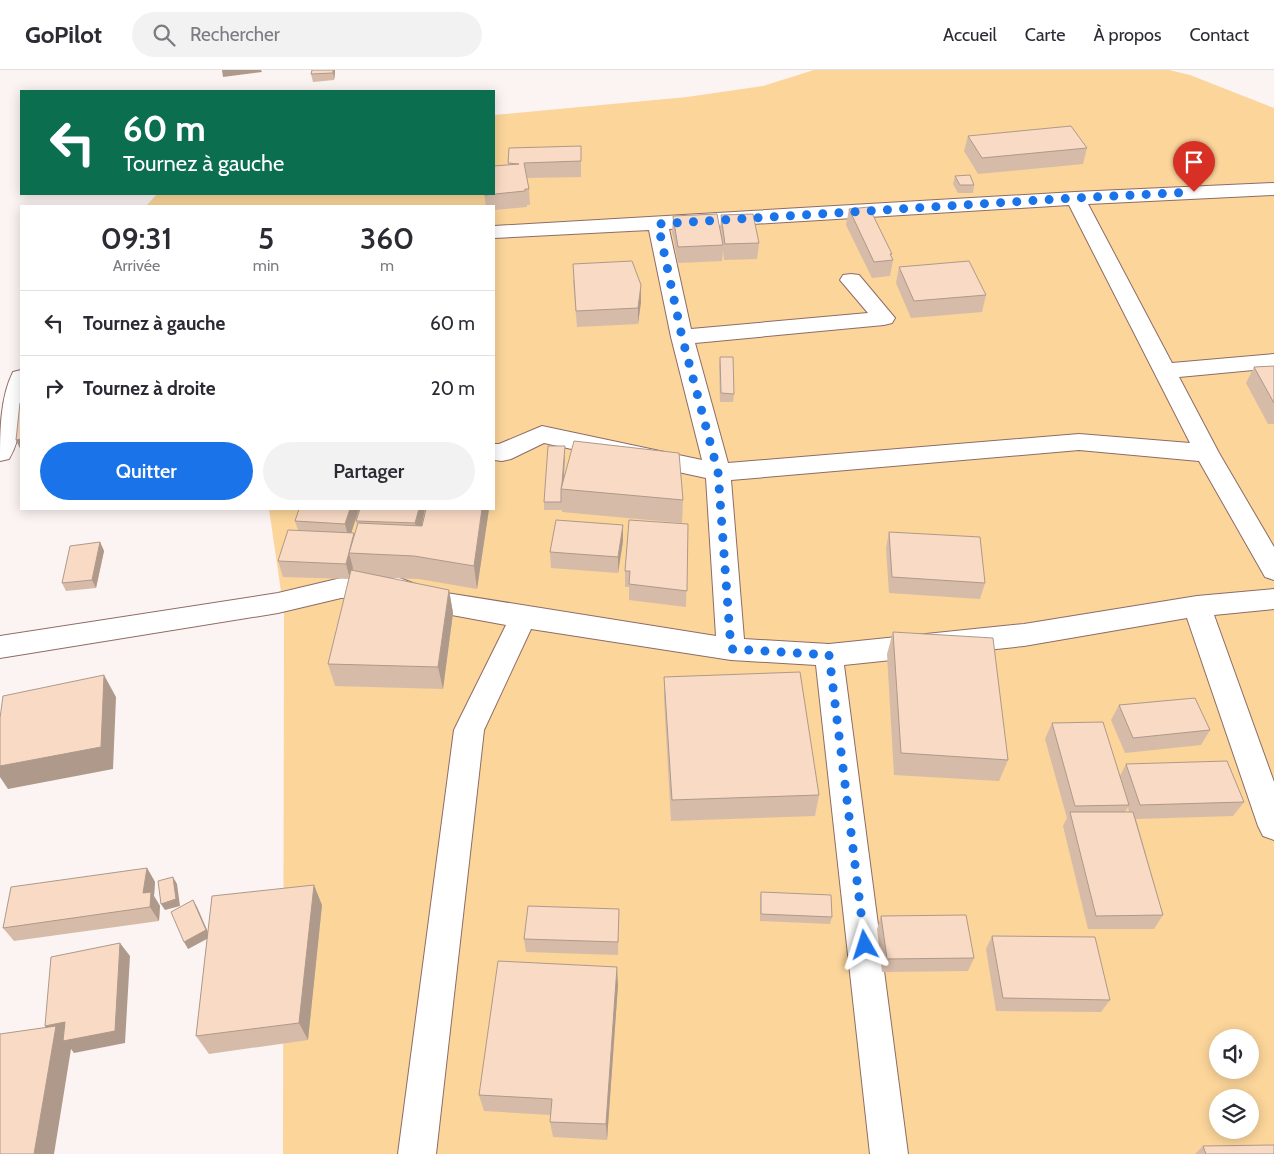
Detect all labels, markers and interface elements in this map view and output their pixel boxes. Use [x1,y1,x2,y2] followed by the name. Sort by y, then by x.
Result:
[132,12,482,57] search box
[25,20,102,49] text: GoPilot
[150,21,178,49] icon: search
[190,23,280,46] text: Rechercher
[943,24,997,46] text: Accueil
[1025,24,1065,46] text: Carte
[1093,24,1161,46] text: À propos
[1189,24,1249,46] text: Contact
[123,107,206,150] text: 60 m
[40,110,105,175] icon: left
[1173,141,1215,192] pin
[1180,148,1208,176] icon: arrive
[123,150,284,177] text: Tournez à gauche
[101,220,172,257] text: 09:31
[258,220,274,257] text: 5
[360,220,414,257] text: 360
[113,256,160,275] text: Arrivée
[253,256,279,275] text: min
[380,256,394,275] text: m
[40,309,68,337] icon: left
[83,312,225,335] text: Tournez à gauche
[430,312,475,335] text: 60 m
[40,374,68,402] icon: right
[83,377,216,400] text: Tournez à droite
[431,377,475,400] text: 20 m
[40,442,253,500] button: Quitter
[263,442,475,500] button: Partager
[838,918,890,970] position arrow
[1209,1029,1259,1139] map controls
[1209,1029,1259,1079] button: sound
[1209,1089,1259,1139] button: layers

